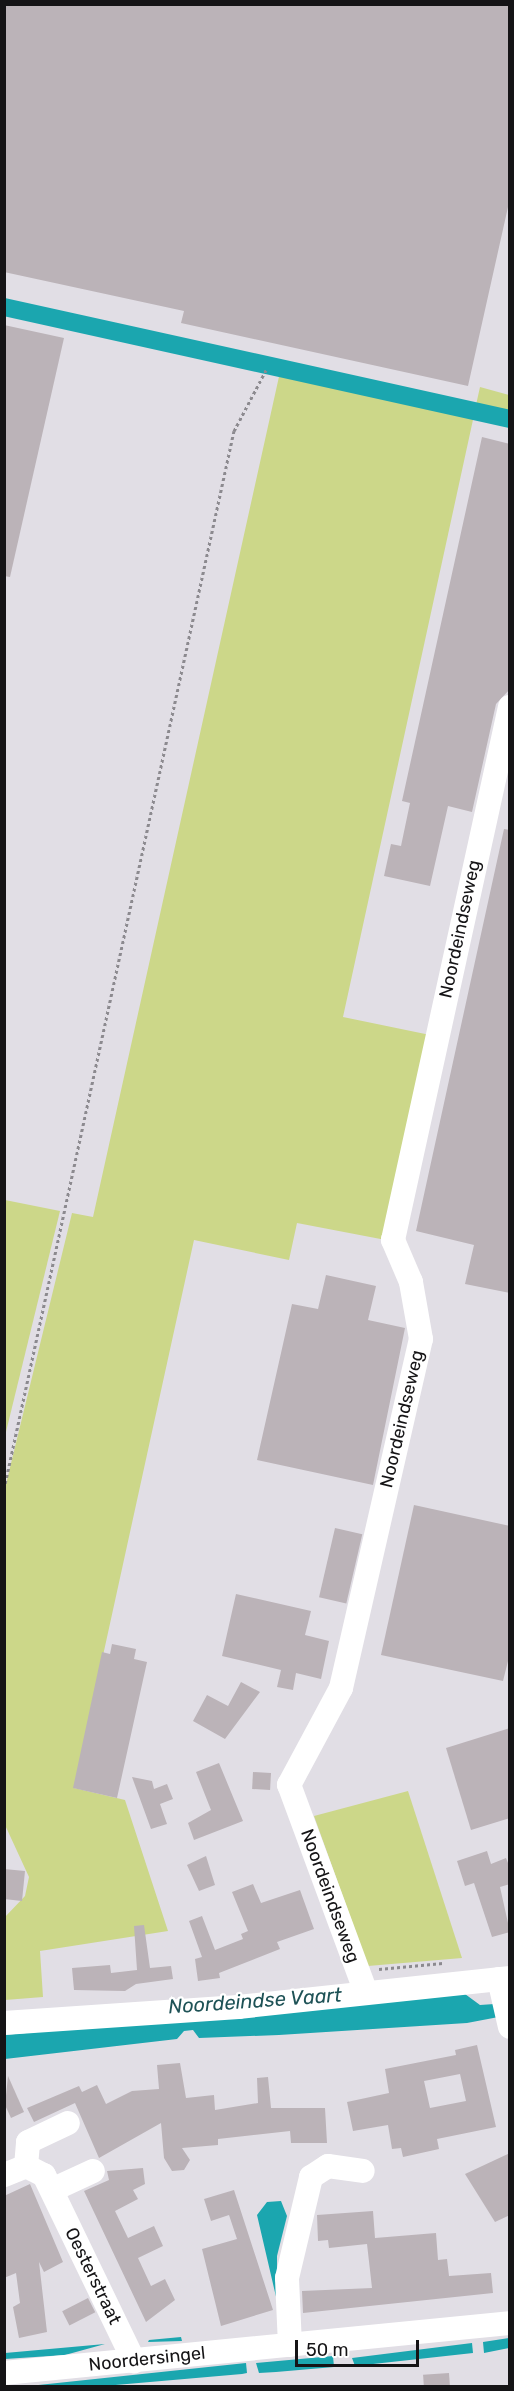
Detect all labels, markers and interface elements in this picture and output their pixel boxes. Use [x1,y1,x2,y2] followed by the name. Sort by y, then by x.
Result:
[435,858,485,1000] street label: Noordeindseweg
[376,1348,428,1490] street label: Noordeindseweg
[296,1826,364,1966] street label: Noordeindseweg
[167,1983,343,2019] water label: Noordeindse Vaart
[60,2224,126,2328] street label: Oesterstraat
[298,2328,422,2366] scale bar
[306,2339,349,2361] text: 50 m
[88,2342,206,2376] street label: Noordersingel

